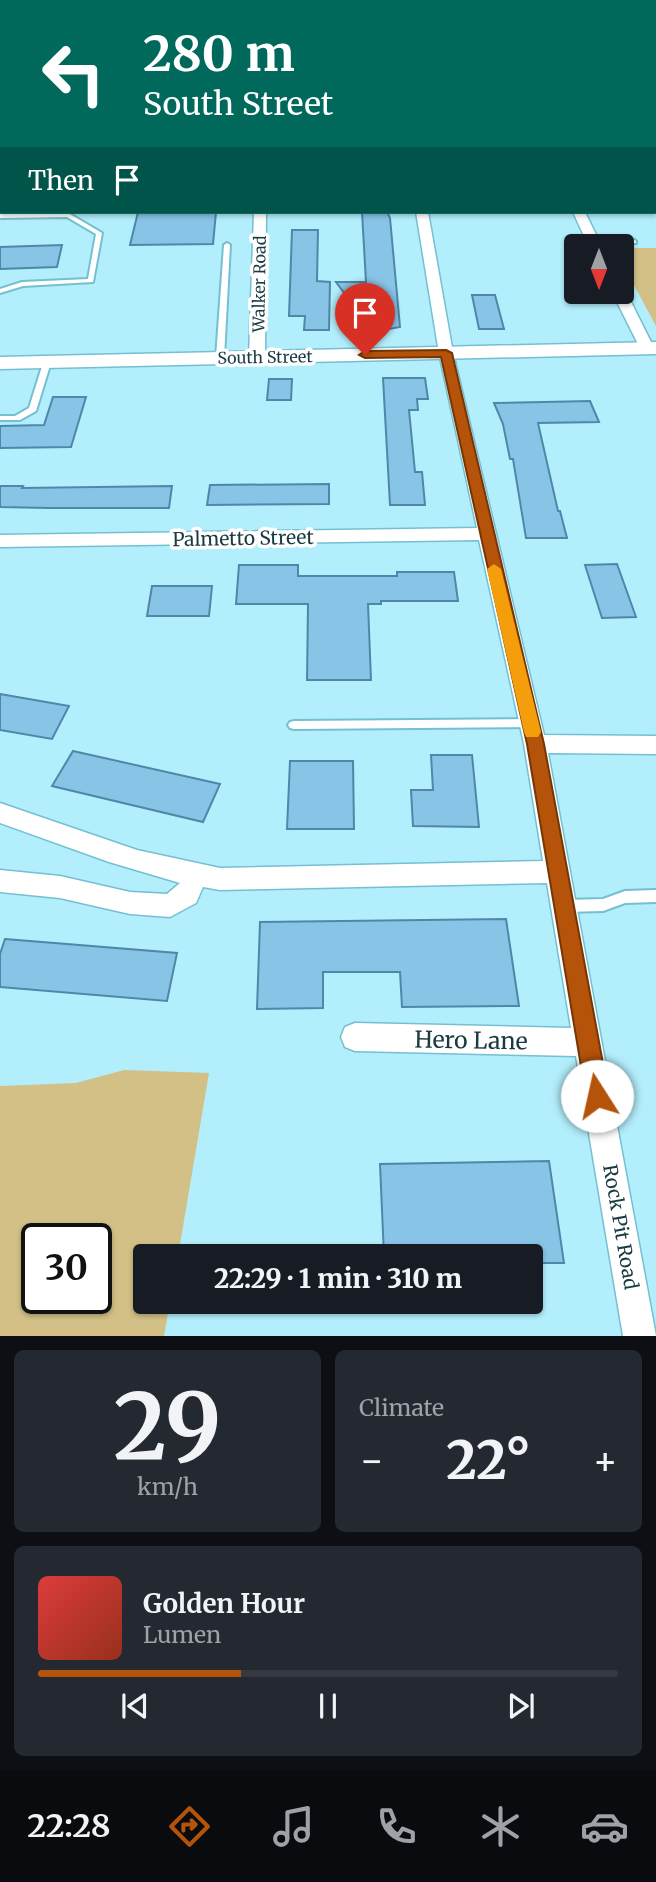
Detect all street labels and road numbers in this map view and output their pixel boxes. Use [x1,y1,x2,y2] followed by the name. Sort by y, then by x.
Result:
[248,235,270,334] street label: Walker Road
[217,346,313,368] street label: South Street
[172,525,314,551] street label: Palmetto Street
[414,1025,528,1055] street label: Hero Lane
[598,1163,644,1291] street label: Rock Pit Road

